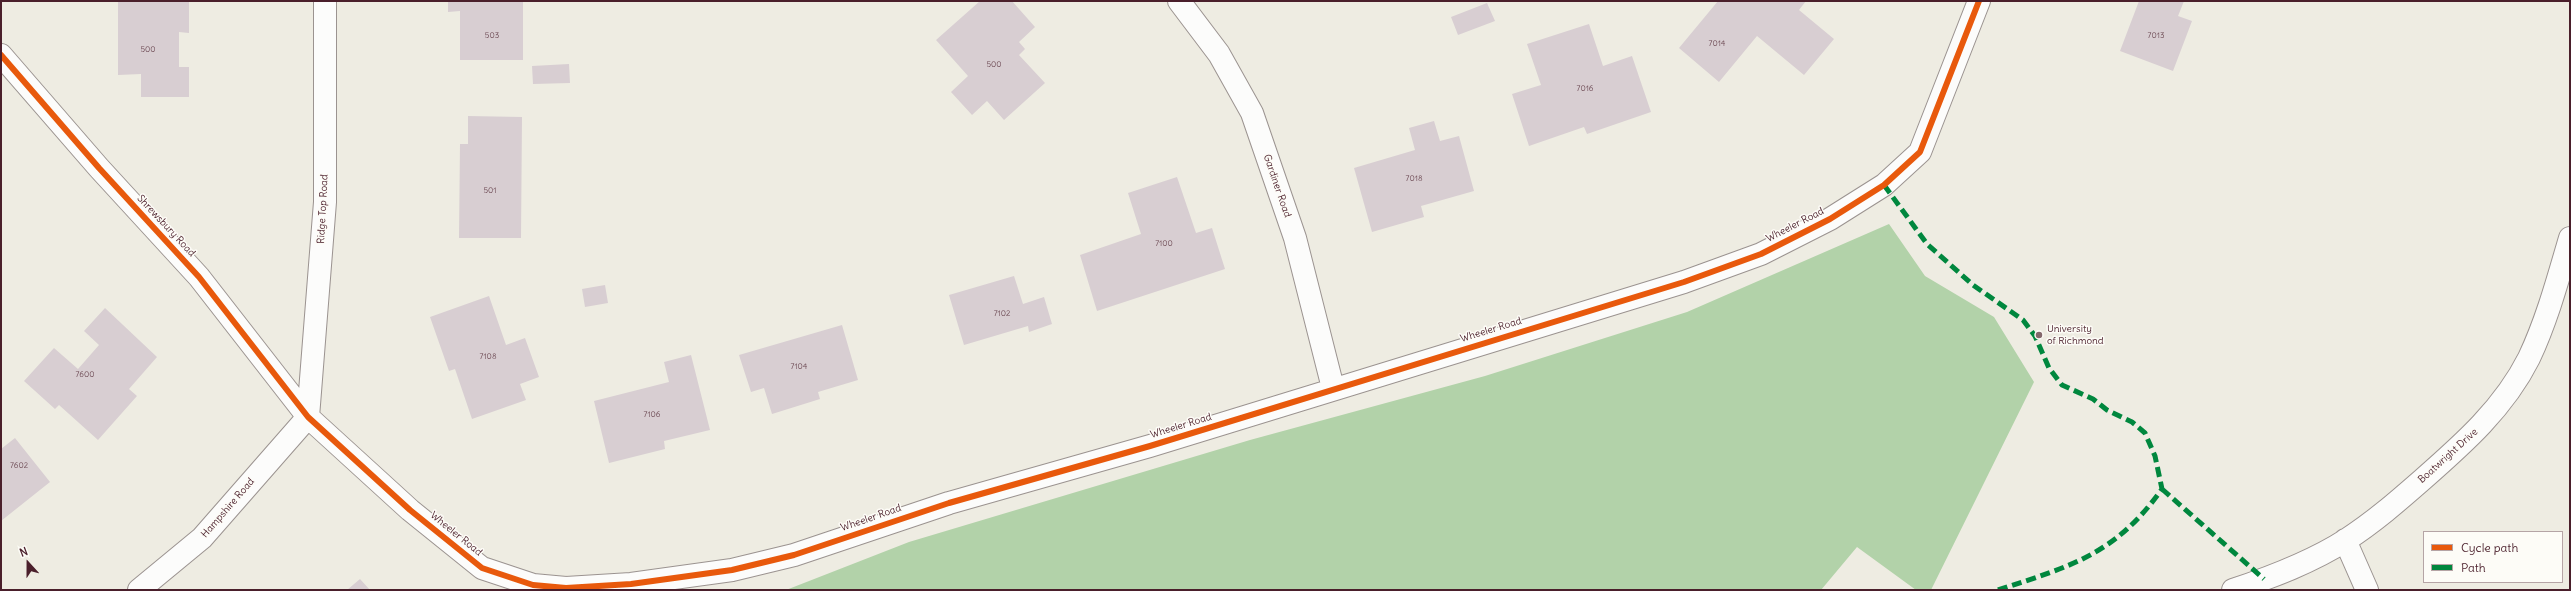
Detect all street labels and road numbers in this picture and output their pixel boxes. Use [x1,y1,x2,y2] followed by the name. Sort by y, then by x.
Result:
[1261,153,1293,219] street label: Gardiner Road
[315,174,331,244] street label: Ridge Top Road
[134,193,198,259] street label: Shrewsbury Road
[1764,205,1826,245] street label: Wheeler Road
[1459,315,1523,345] street label: Wheeler Road
[1149,411,1213,441] street label: Wheeler Road
[2416,426,2480,486] street label: Boatwright Drive
[199,476,257,540] street label: Hampshire Road
[839,502,903,534] street label: Wheeler Road
[428,509,484,559] street label: Wheeler Road

